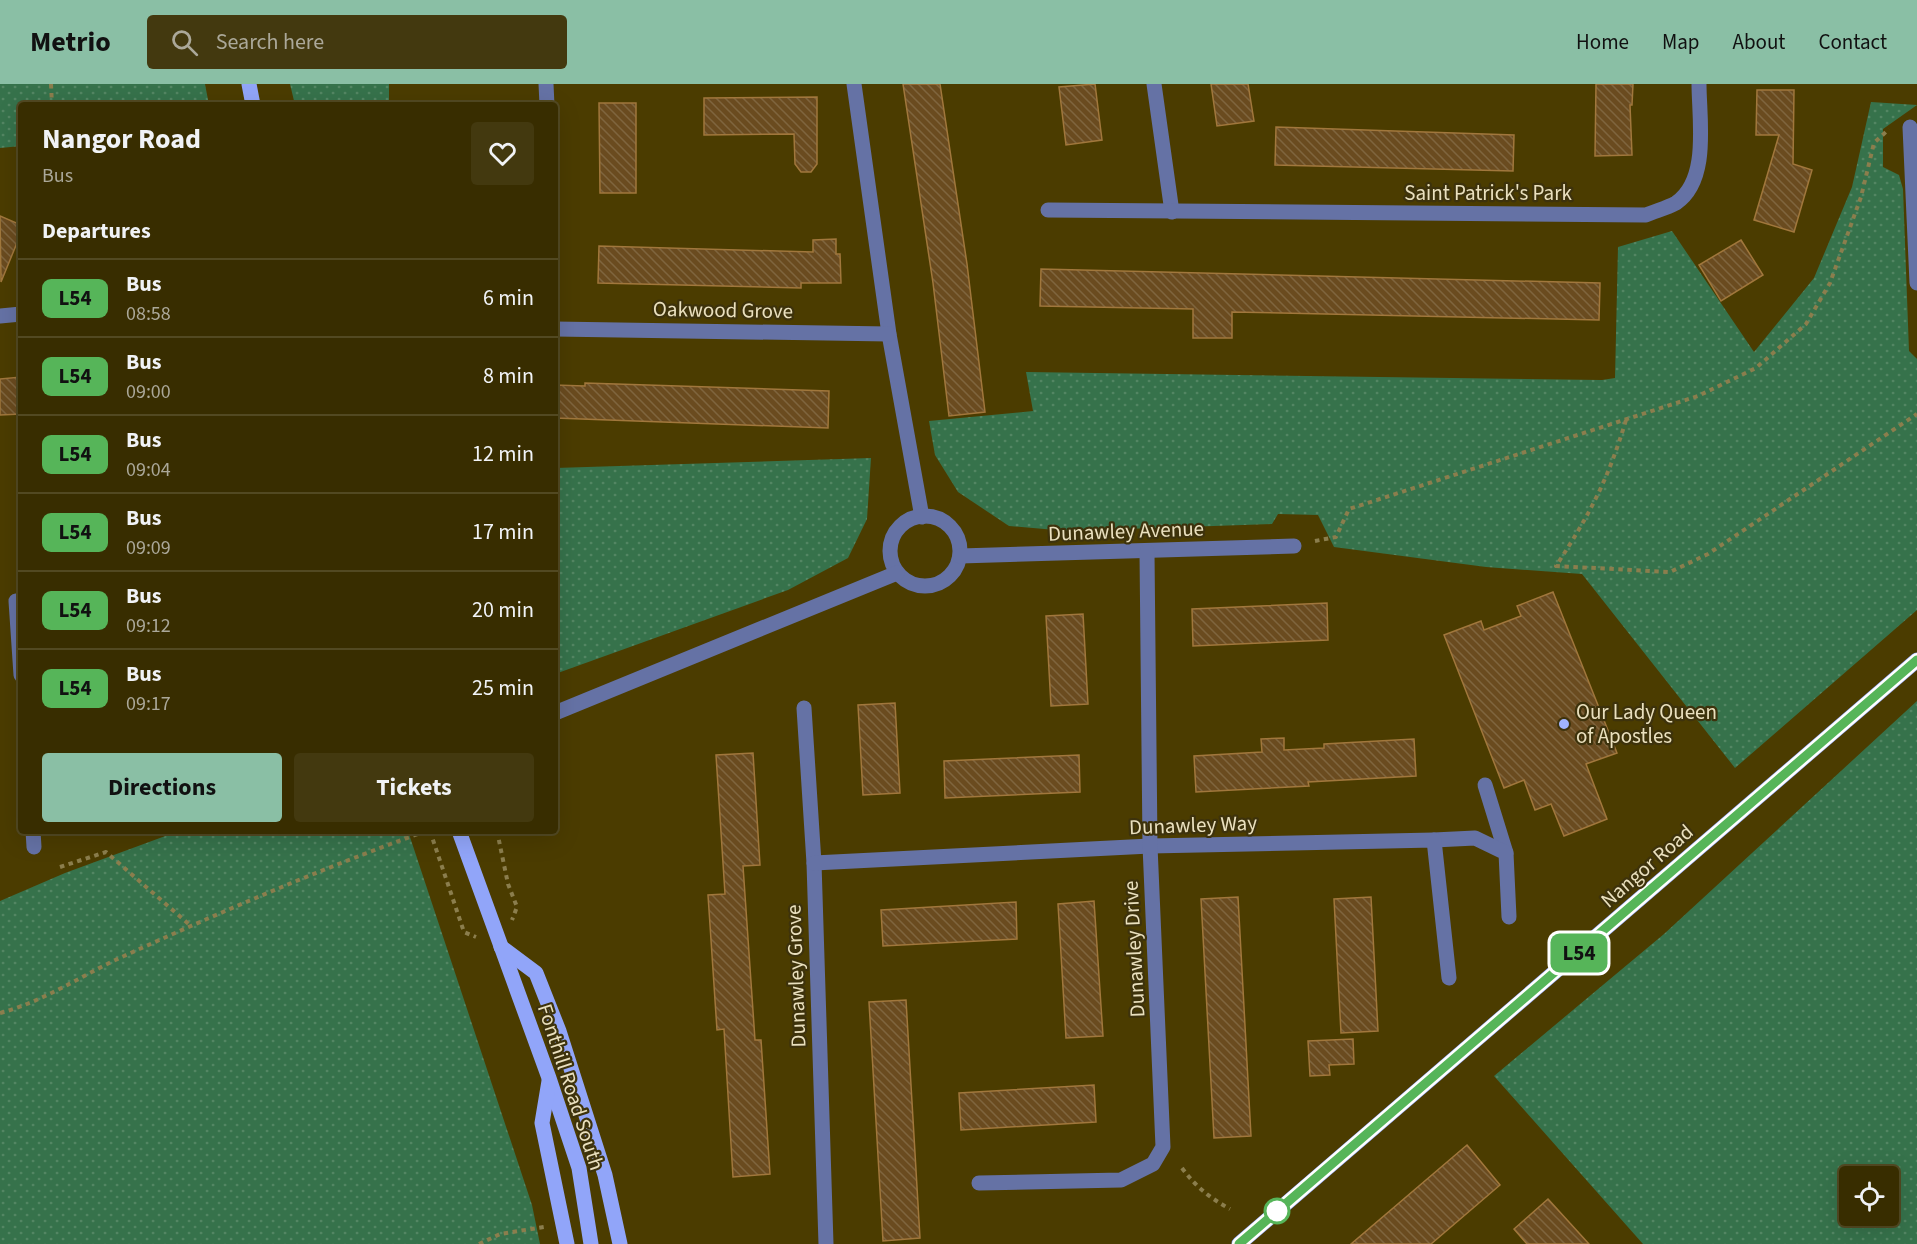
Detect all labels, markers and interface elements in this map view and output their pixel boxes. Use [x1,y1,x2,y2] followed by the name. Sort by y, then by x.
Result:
[147,15,567,69] search box
[30,22,111,62] text: Metrio
[168,26,201,59] icon: search
[216,26,324,58] text: Search here
[1576,27,1629,57] text: Home
[1662,27,1700,57] text: Map
[1733,27,1785,57] text: About
[1818,27,1887,57] text: Contact
[42,119,201,159] text: Nangor Road
[471,122,534,185] button: heart
[42,162,73,190] text: Bus
[1404,178,1572,208] street label: Saint Patrick's Park
[42,215,151,247] text: Departures
[126,268,162,300] text: Bus
[483,282,534,314] text: 6 min
[58,283,92,313] text: L54
[653,294,793,326] street label: Oakwood Grove
[126,300,171,328] text: 08:58
[126,346,162,378] text: Bus
[483,360,534,392] text: 8 min
[58,361,92,391] text: L54
[126,378,171,406] text: 09:00
[126,424,162,456] text: Bus
[472,438,534,470] text: 12 min
[58,439,92,469] text: L54
[126,456,171,484] text: 09:04
[126,502,162,534] text: Bus
[1047,513,1205,549] street label: Dunawley Avenue
[472,516,534,548] text: 17 min
[58,517,92,547] text: L54
[126,534,171,562] text: 09:09
[126,580,162,612] text: Bus
[472,594,534,626] text: 20 min
[58,595,92,625] text: L54
[126,612,171,640] text: 09:12
[126,658,162,690] text: Bus
[472,672,534,704] text: 25 min
[58,673,92,703] text: L54
[126,690,171,718] text: 09:17
[1576,697,1717,751] place label: Our Lady Queen of Apostles
[1557,717,1571,731] marker: Our Lady Queen of Apostles
[42,753,282,822] button: Directions
[294,753,534,822] button: Tickets
[1129,808,1258,842] street label: Dunawley Way
[1594,817,1700,915] street label: Nangor Road
[1115,880,1153,1018] street label: Dunawley Drive
[779,904,813,1048] street label: Dunawley Grove
[1544,934,1614,972] line badge: L54
[1562,938,1596,968] text: L54
[530,1000,612,1174] street label: Fonthill Road South
[1839,1166,1899,1226] map controls
[1839,1166,1899,1226] button: locate
[1264,1198,1290,1224] unlabelled marker

